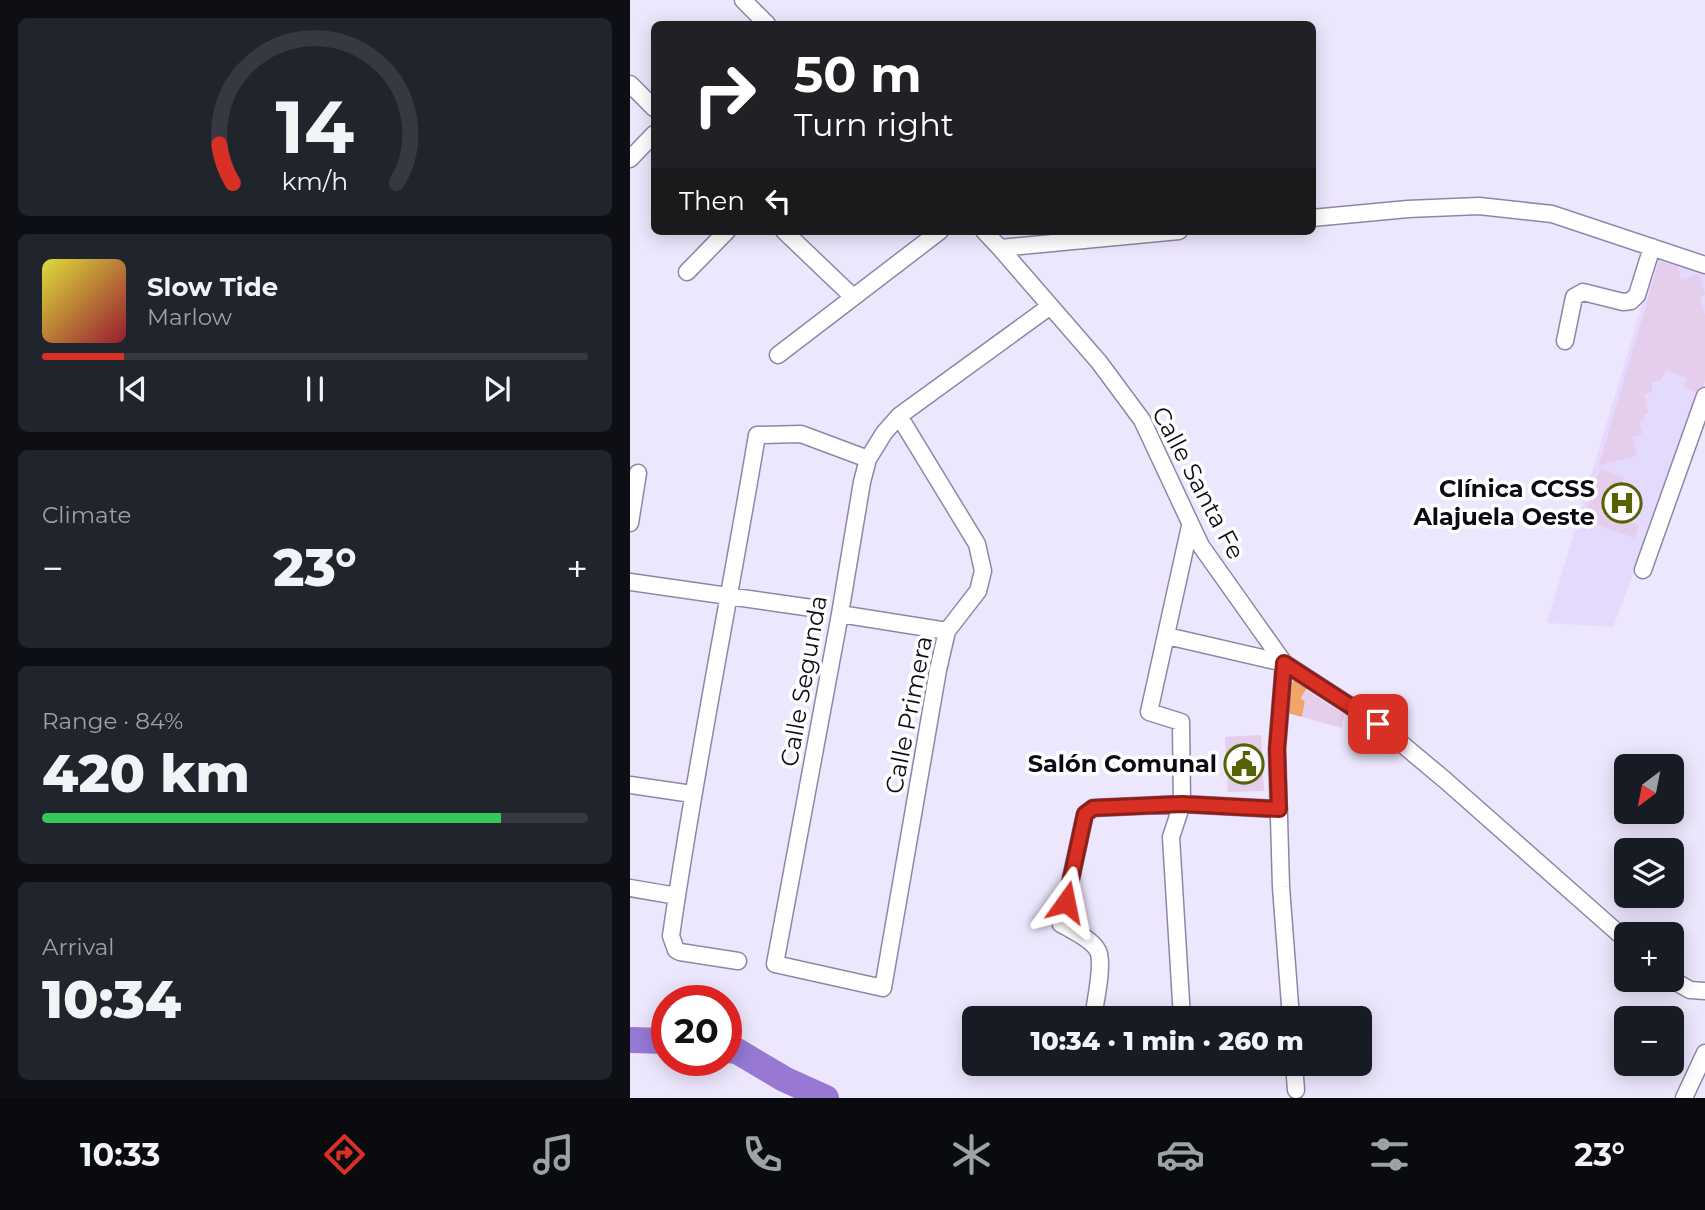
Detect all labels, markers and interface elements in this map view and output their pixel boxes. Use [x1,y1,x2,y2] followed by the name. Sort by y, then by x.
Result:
[794,45,922,104] text: 50 m
[679,49,770,140] icon: right
[276,83,354,171] text: 14
[794,105,954,144] text: Turn right
[282,166,348,196] text: km/h
[759,182,797,220] icon: left
[679,185,745,217] text: Then
[147,271,278,303] text: Slow Tide
[147,303,232,331] text: Marlow
[114,370,152,408] icon: previous
[296,370,334,408] icon: pause
[478,370,516,408] icon: next
[1146,401,1251,564] street label: Calle Santa Fe
[1412,474,1595,531] place label: Clínica CCSS Alajuela Oeste
[1601,482,1643,524] hospital icon: Clínica CCSS Alajuela Oeste
[42,501,131,529] text: Climate
[273,536,357,599] text: 23°
[42,545,64,592] text: −
[566,545,588,592] text: +
[774,593,833,769] street label: Calle Segunda
[879,634,938,796] street label: Calle Primera
[1348,694,1408,754] pin
[1359,705,1397,743] icon: arrive
[42,707,183,735] text: Range · 84%
[42,742,250,805] text: 420 km
[1223,743,1265,785] public building icon: Salón Comunal
[1028,749,1217,778] place label: Salón Comunal
[1614,754,1684,824] north arrow
[1614,754,1684,1076] map controls
[1614,838,1684,908] button: layers
[1029,865,1103,939] position arrow
[1614,922,1684,992] button: +
[42,933,115,961] text: Arrival
[42,968,181,1031] text: 10:34
[651,985,742,1076] speed limit sign: 20
[1614,1006,1684,1076] button: −
[1030,1025,1304,1057] text: 10:34 · 1 min · 260 m
[320,1130,369,1179] icon: directions
[529,1130,578,1179] icon: music
[738,1130,787,1179] icon: phone
[947,1130,996,1179] icon: climate
[1156,1130,1205,1179] icon: car
[1365,1130,1414,1179] icon: filters
[80,1135,160,1174] text: 10:33
[1574,1135,1625,1174] text: 23°

